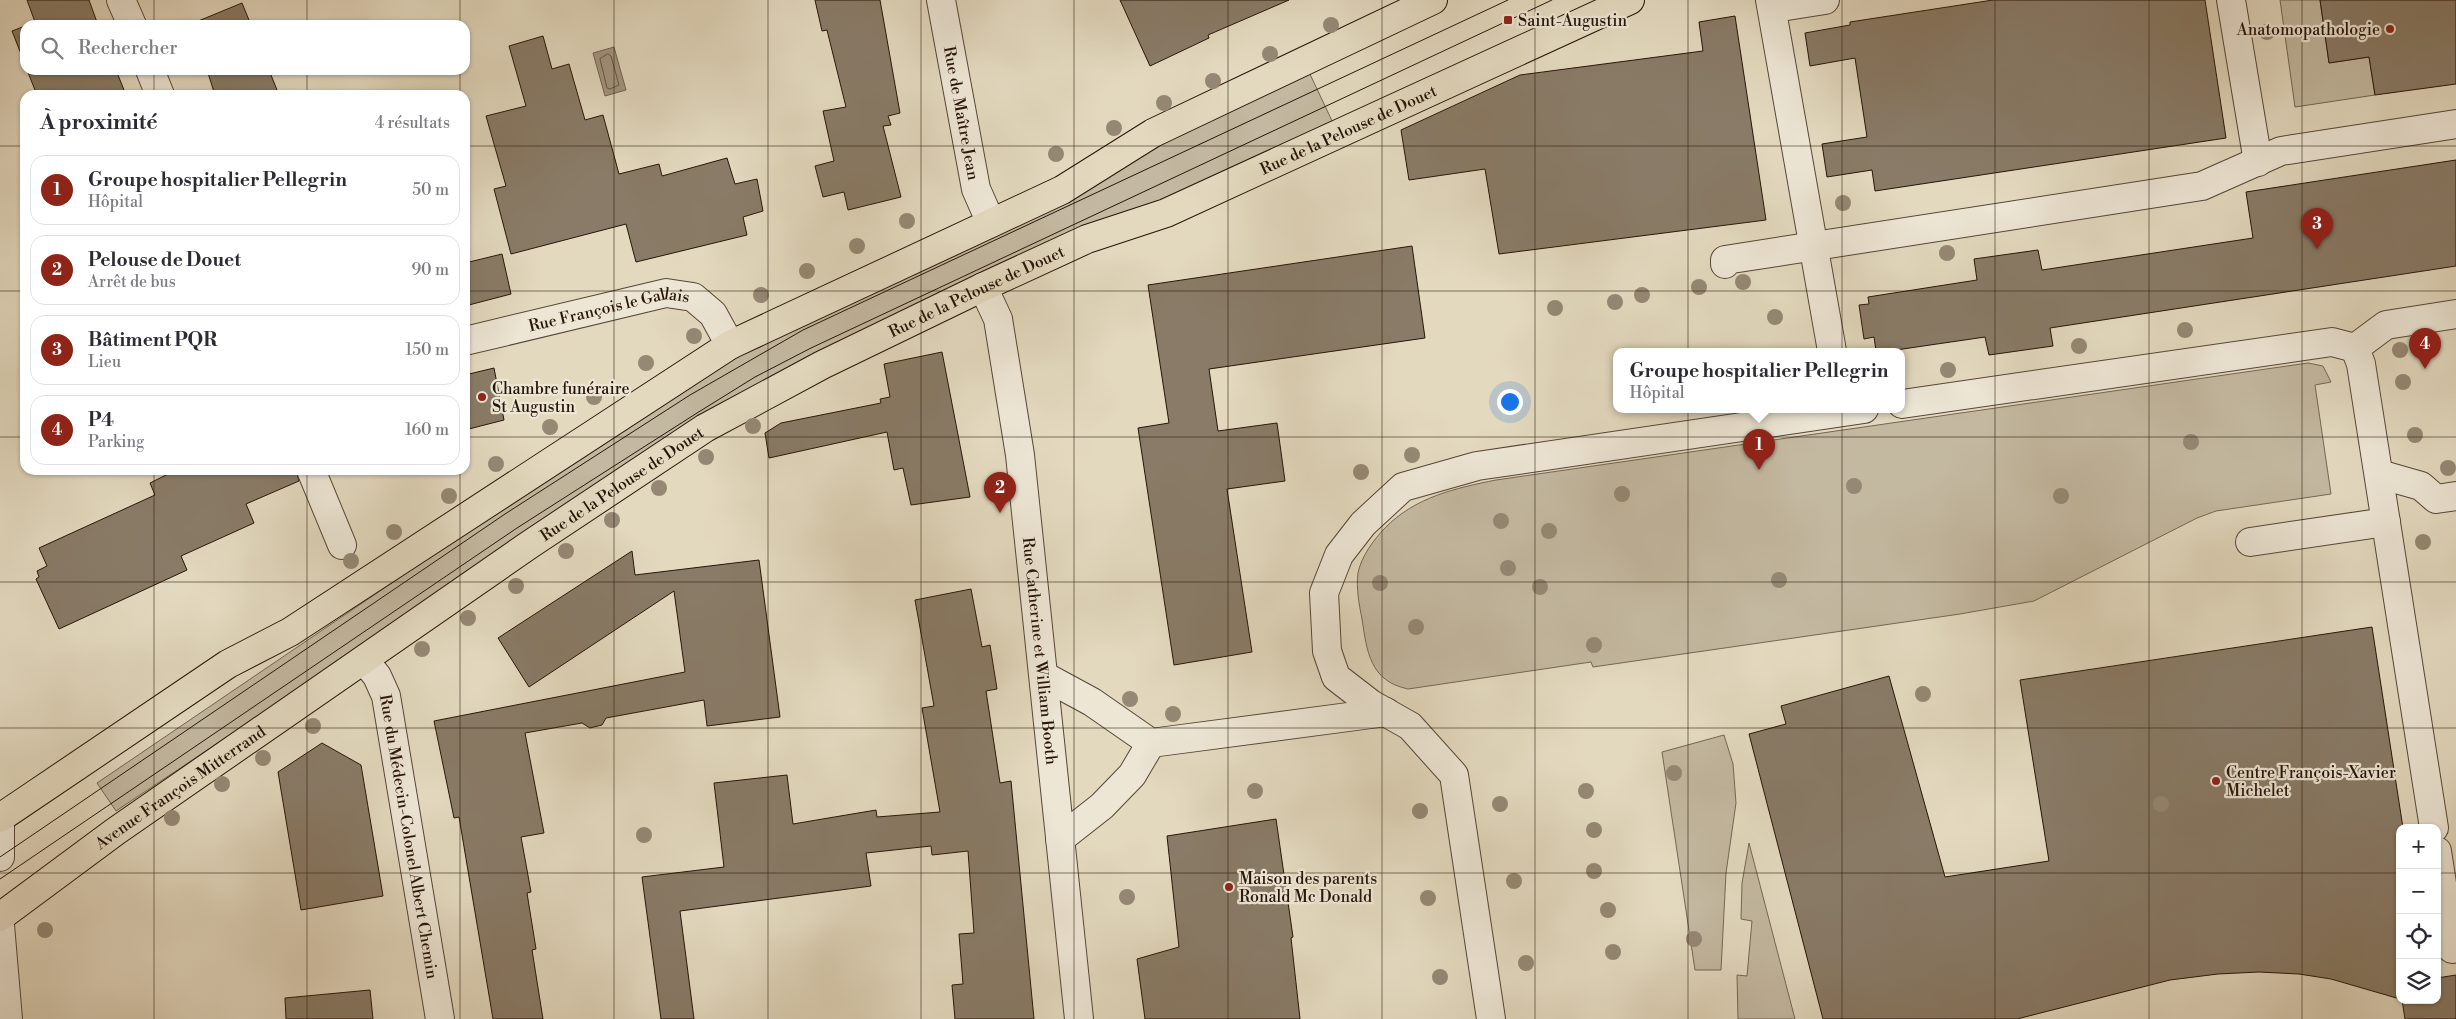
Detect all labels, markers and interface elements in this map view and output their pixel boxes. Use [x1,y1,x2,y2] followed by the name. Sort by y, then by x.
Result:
[1518,11,1627,31] place label: Saint-Augustin
[1502,14,1514,26] marker: Saint-Augustin
[20,20,470,75] search box
[2236,20,2380,40] place label: Anatomopathologie
[2384,23,2396,35] marker: Anatomopathologie
[38,34,66,62] icon: search
[78,36,177,60] text: Rechercher
[939,45,983,182] street label: Rue de Maître Jean
[1257,81,1440,180] street label: Rue de la Pelouse de Douet
[40,110,157,136] text: À proximité
[375,113,450,133] text: 4 résultats
[88,168,347,192] text: Groupe hospitalier Pellegrin
[53,180,61,200] text: 1
[412,180,449,200] text: 50 m
[88,192,143,212] text: Hôpital
[2301,208,2333,249] pin: 3
[885,242,1068,342] street label: Rue de la Pelouse de Douet
[88,248,241,272] text: Pelouse de Douet
[52,260,62,280] text: 2
[411,260,449,280] text: 90 m
[88,272,176,292] text: Arrêt de bus
[527,284,691,336] street label: Rue François le Gallais
[88,328,217,352] text: Bâtiment PQR
[2409,328,2441,369] pin: 4
[52,340,62,360] text: 3
[405,340,449,360] text: 150 m
[1613,348,1905,413] popup
[88,352,121,372] text: Lieu
[1630,359,1888,383] text: Groupe hospitalier Pellegrin
[492,379,630,417] place label: Chambre funéraire St Augustin
[1630,383,1684,403] text: Hôpital
[1497,389,1523,415] your location
[476,391,488,403] marker: Chambre funéraire St Augustin
[88,408,114,432] text: P4
[52,420,62,440] text: 4
[405,420,449,440] text: 160 m
[537,423,708,546] street label: Rue de la Pelouse de Douet
[1743,429,1775,470] pin: 1
[88,432,144,452] text: Parking
[984,472,1016,513] pin: 2
[1018,536,1061,766] street label: Rue Catherine et William Booth
[375,693,442,981] street label: Rue du Médecin-Colonel Albert Chemin
[91,722,270,855] street label: Avenue François Mitterrand
[2226,763,2396,801] place label: Centre François-Xavier Michelet
[2210,775,2222,787] marker: Centre François-Xavier Michelet
[2396,824,2441,1004] map controls
[2396,824,2441,869] button: +
[1239,869,1377,907] place label: Maison des parents Ronald Mc Donald
[2396,869,2441,914] button: −
[1223,881,1235,893] marker: Maison des parents Ronald Mc Donald
[2396,914,2441,959] button: locate
[2396,959,2441,1004] button: layers

